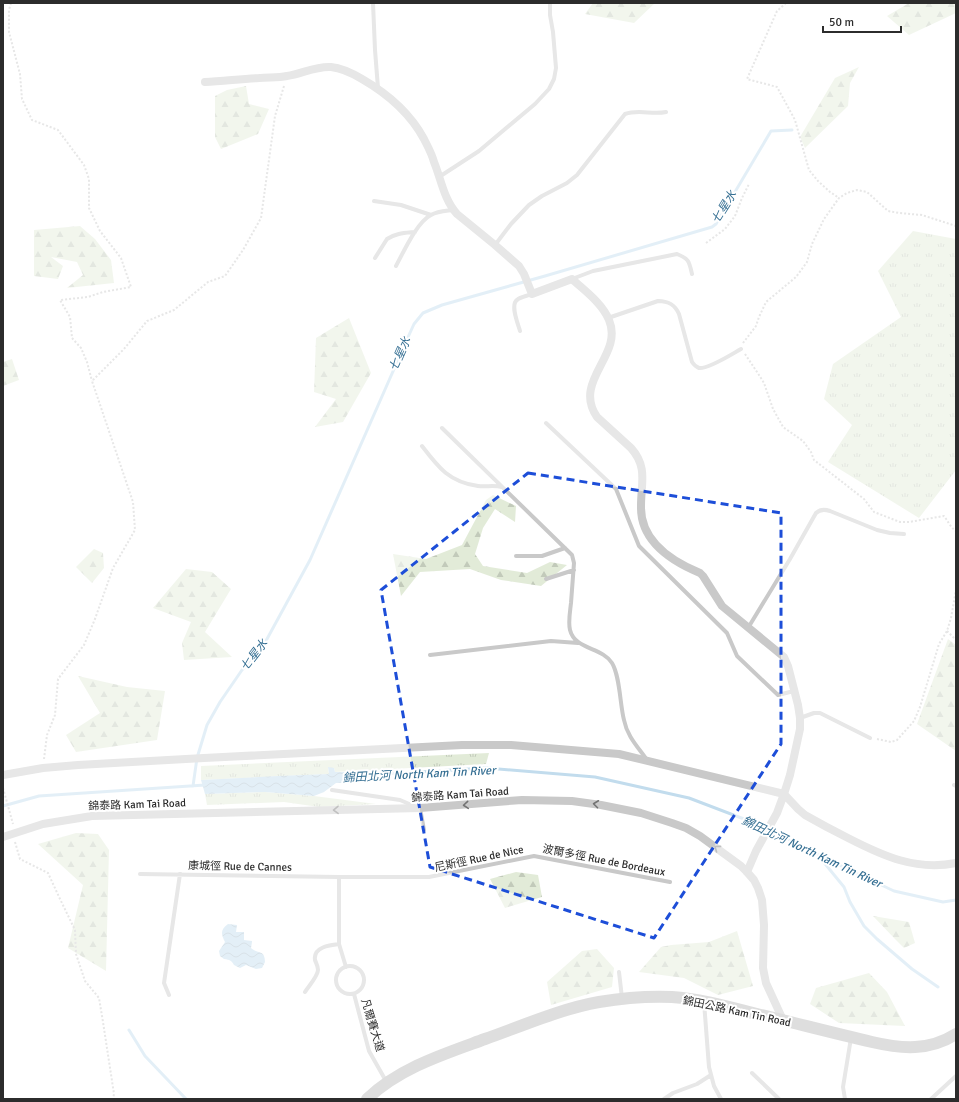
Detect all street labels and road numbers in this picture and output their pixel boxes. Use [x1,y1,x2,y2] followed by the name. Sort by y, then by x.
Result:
[411,785,509,804] street label: 錦泰路 Kam Tai Road
[88,796,186,813] street label: 錦泰路 Kam Tai Road
[541,842,666,879] street label: 波爾多徑 Rue de Bordeaux
[433,843,525,874] street label: 尼斯徑 Rue de Nice
[188,859,292,874] street label: 康城徑 Rue de Cannes
[682,994,792,1029] street label: 錦田公路 Kam Tin Road
[358,997,387,1053] street label: 凡爾賽大道

